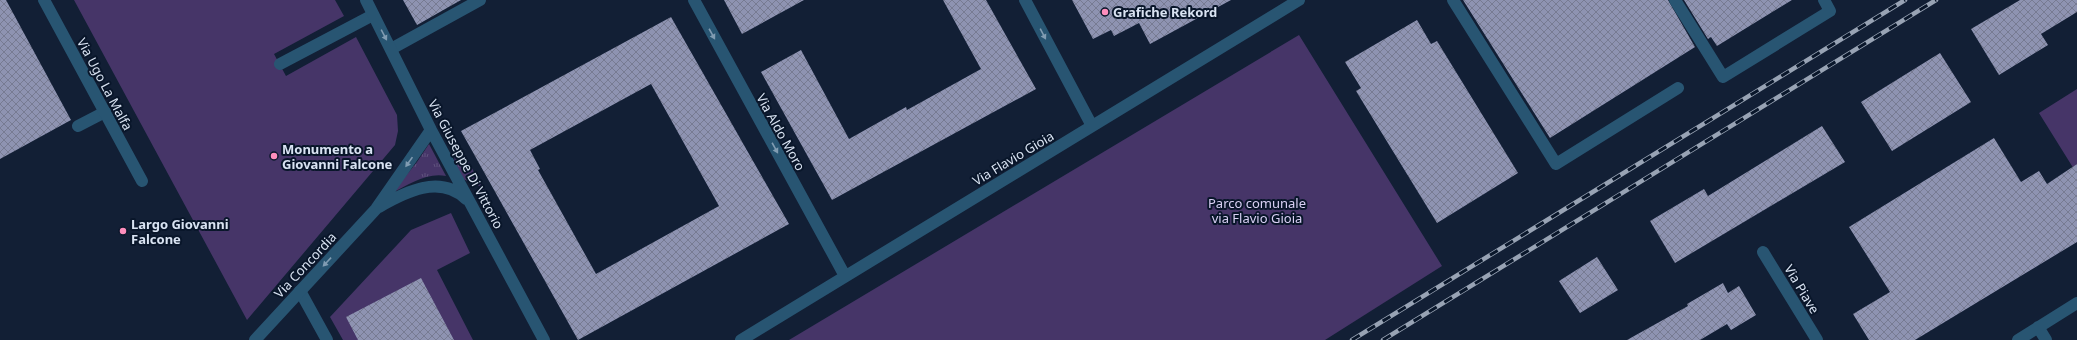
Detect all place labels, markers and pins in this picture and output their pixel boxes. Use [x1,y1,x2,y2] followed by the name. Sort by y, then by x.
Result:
[1113,3,1217,21] place label: Grafiche Rekord
[1100,7,1110,17] marker: Grafiche Rekord
[282,140,393,173] place label: Monumento a Giovanni Falcone
[269,151,279,161] marker: Monumento a Giovanni Falcone
[131,215,229,248] place label: Largo Giovanni Falcone
[118,226,128,236] marker: Largo Giovanni Falcone

